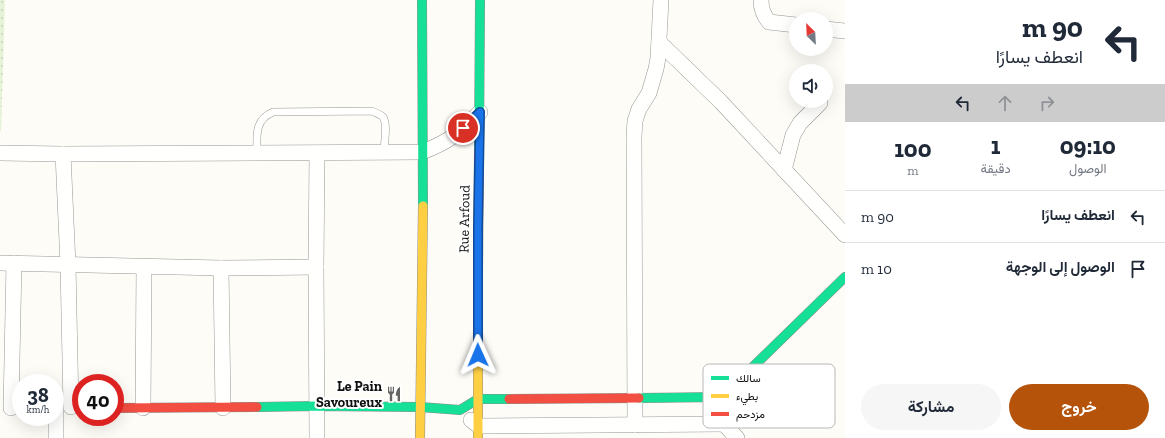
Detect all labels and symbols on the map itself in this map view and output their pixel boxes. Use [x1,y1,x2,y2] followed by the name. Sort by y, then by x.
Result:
[789,12,833,56] north arrow
[446,111,480,145] pin
[455,185,474,253] street label: Rue Arfoud
[457,334,499,376] position arrow
[703,364,835,428] legend
[736,372,761,385] text: سالك
[72,374,124,426] speed limit sign: 40
[316,378,383,411] place label: Le Pain Savoureux
[385,385,403,403] restaurant icon: Le Pain Savoureux
[736,390,758,406] text: بطيء
[736,408,765,422] text: مزدحم

